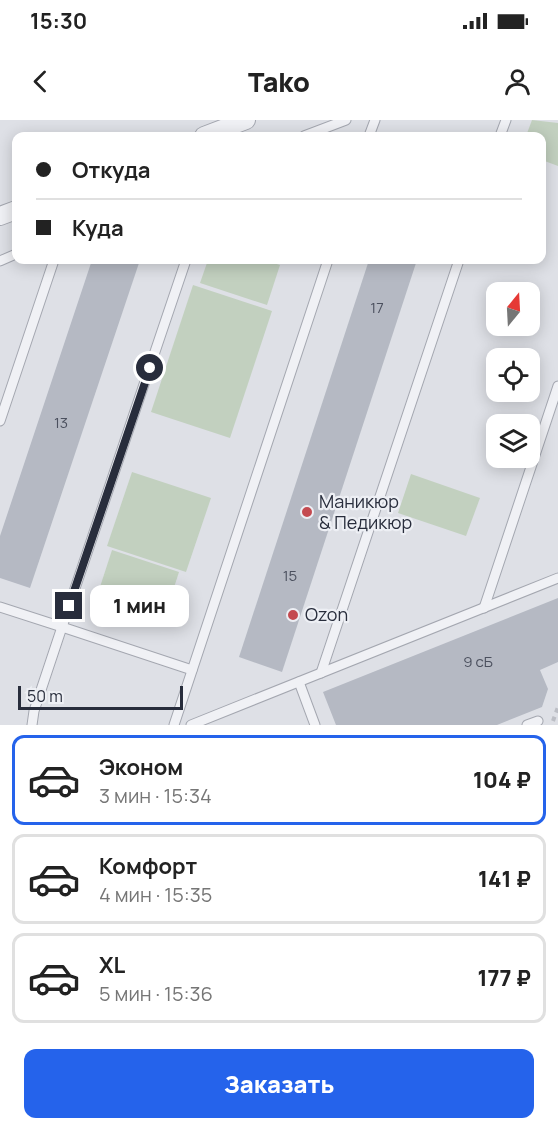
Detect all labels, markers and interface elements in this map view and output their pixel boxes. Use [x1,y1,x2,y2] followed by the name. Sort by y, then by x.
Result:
[30,6,87,36] text: 15:30
[248,63,310,100] text: Tako
[24,65,57,98] icon: back
[501,65,534,98] icon: person
[72,155,151,185] text: Откуда
[72,213,124,243] text: Куда
[486,282,540,336] north arrow
[486,282,540,468] map controls
[370,297,384,318] house number: 17
[486,348,540,402] button: locate
[136,354,163,381] route start
[54,412,68,433] house number: 13
[486,414,540,468] button: layers
[319,489,412,534] place label: Маникюр & Педикюр
[300,505,314,519] marker: Маникюр & Педикюр
[283,565,297,586] house number: 15
[90,585,189,627] callout: 1 мин
[55,592,82,619] route end
[113,592,166,619] text: 1 мин
[305,602,348,626] place label: Ozon
[286,608,300,622] marker: Ozon
[463,651,493,672] house number: 9 сБ
[18,683,183,710] scale bar
[27,685,63,707] text: 50 m
[99,752,183,782] text: Эконом
[27,753,81,807] icon: car
[473,765,531,795] text: 104 ₽
[99,782,212,809] text: 3 мин · 15:34
[99,851,197,881] text: Комфорт
[27,852,81,906] icon: car
[478,864,531,894] text: 141 ₽
[99,881,212,908] text: 4 мин · 15:35
[99,950,125,980] text: XL
[27,951,81,1005] icon: car
[477,963,531,993] text: 177 ₽
[99,980,213,1007] text: 5 мин · 15:36
[24,1049,534,1118] button: Заказать

